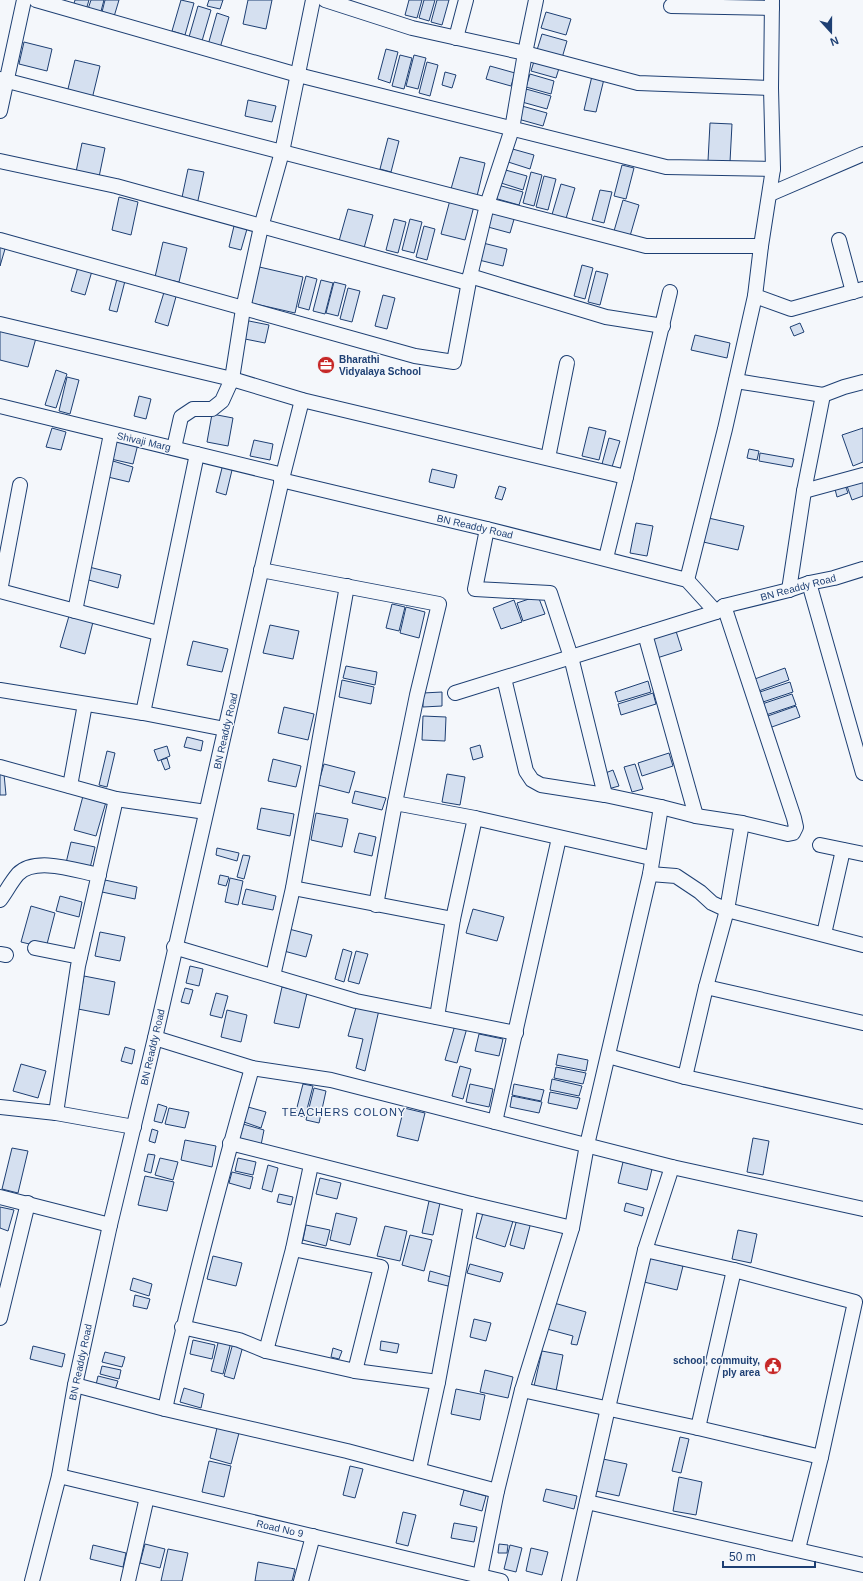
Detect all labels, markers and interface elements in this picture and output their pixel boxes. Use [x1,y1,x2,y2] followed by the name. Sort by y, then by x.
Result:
[811,12,851,52] north arrow
[829,34,840,48] text: N
[339,354,421,377] place label: Bharathi Vidyalaya School
[316,355,336,375] office icon: Bharathi Vidyalaya School
[116,430,172,453] street label: Shivaji Marg
[436,512,514,541] street label: BN Readdy Road
[759,572,837,603] street label: BN Readdy Road
[211,692,240,770] street label: BN Readdy Road
[138,1008,167,1086] street label: BN Readdy Road
[282,1106,406,1118] district label: TEACHERS COLONY
[67,1323,94,1401] street label: BN Readdy Road
[673,1355,760,1378] place label: school, commuity, ply area
[763,1356,783,1376] public building icon: school, commuity, ply area
[255,1518,305,1539] street label: Road No 9
[723,1543,815,1569] scale bar
[729,1550,756,1564] text: 50 m

